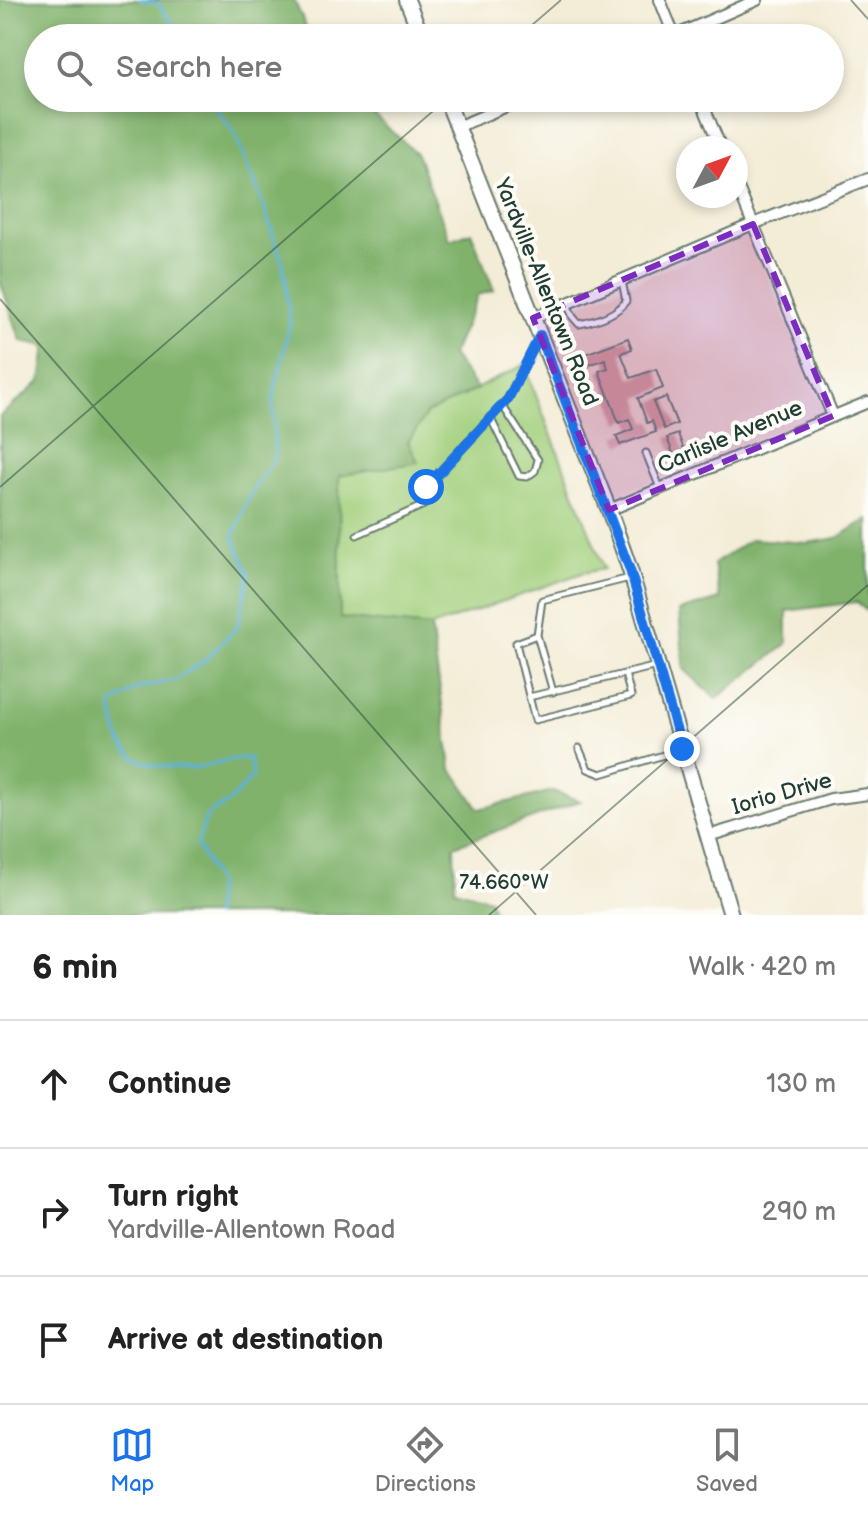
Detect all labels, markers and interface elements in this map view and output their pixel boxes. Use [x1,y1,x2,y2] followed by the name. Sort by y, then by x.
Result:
[24,24,844,112] search box
[52,46,96,90] icon: search
[116,50,282,86] text: Search here
[676,136,748,208] north arrow
[488,173,604,410] street label: Yardville-Allentown Road
[654,394,806,480] street label: Carlisle Avenue
[408,469,444,505] route start
[664,731,700,767] route end
[729,767,835,821] street label: Iorio Drive
[459,871,549,895] text: 74.660°W
[32,947,118,988] text: 6 min
[689,952,836,983] text: Walk · 420 m
[32,1062,76,1106] icon: ahead
[108,1066,231,1102] text: Continue
[766,1069,836,1100] text: 130 m
[108,1179,239,1215] text: Turn right
[32,1190,76,1234] icon: right
[762,1197,836,1228] text: 290 m
[108,1215,395,1246] text: Yardville-Allentown Road
[32,1318,76,1362] icon: arrive
[108,1322,384,1358] text: Arrive at destination
[110,1423,154,1498] tab: Map
[375,1423,476,1498] tab: Directions
[696,1423,758,1498] tab: Saved

